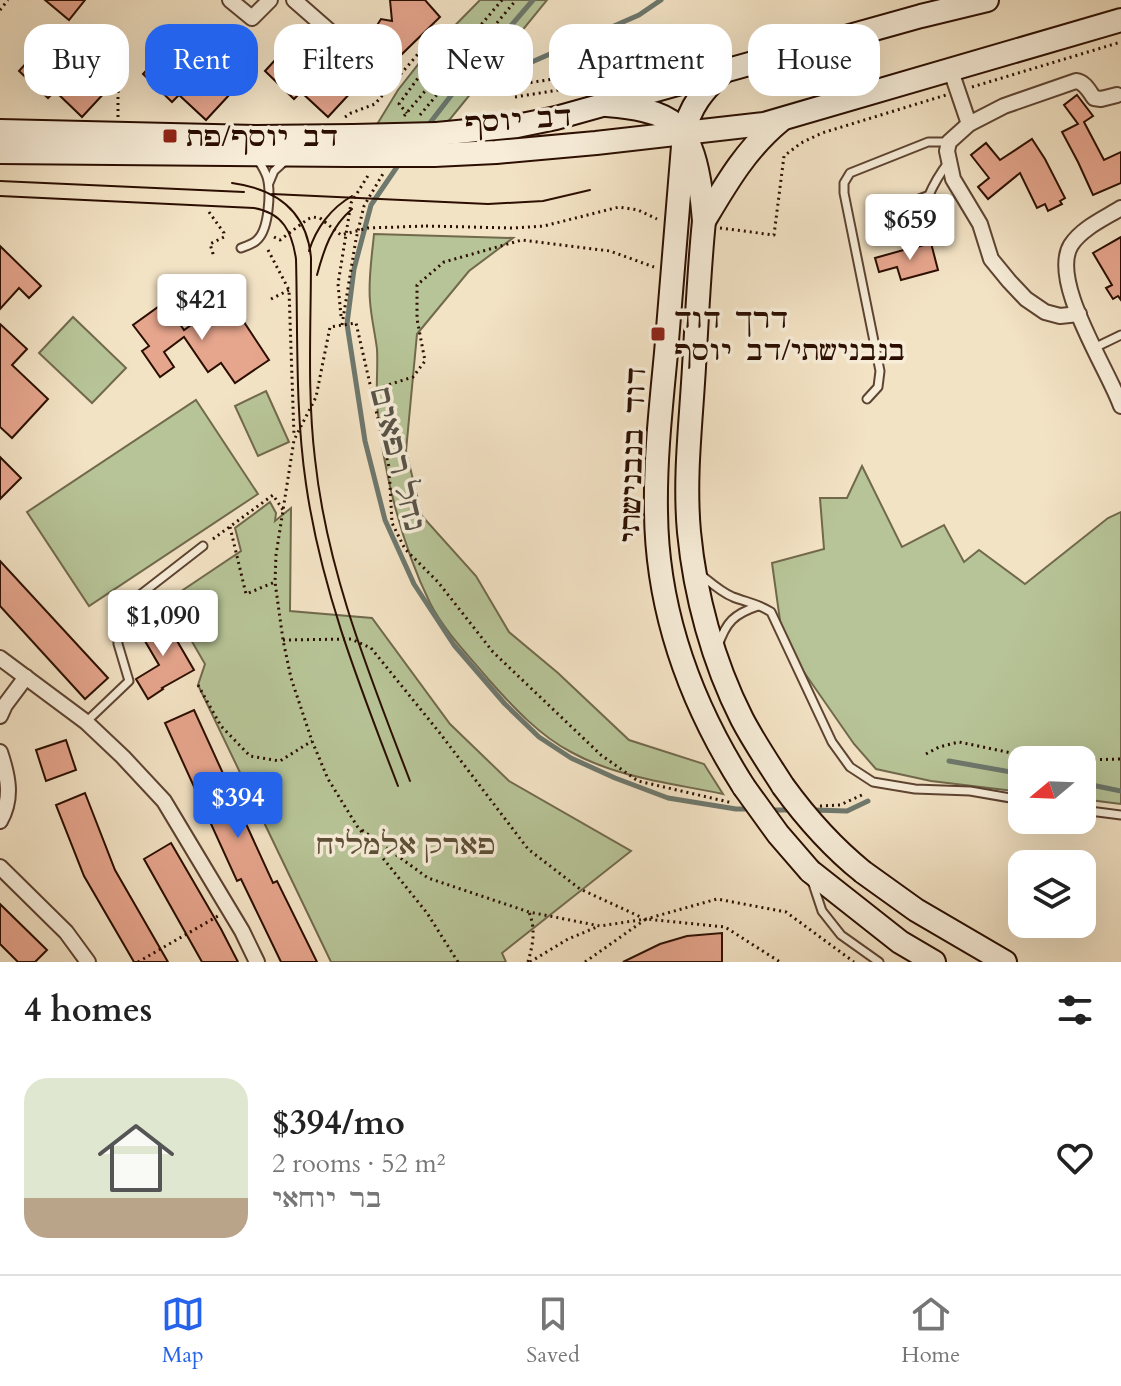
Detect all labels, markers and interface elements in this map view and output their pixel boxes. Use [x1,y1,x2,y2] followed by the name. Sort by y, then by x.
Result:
[24,24,129,96] chip: Buy
[145,24,258,96] chip: Rent
[274,24,402,96] chip: Filters
[418,24,533,96] chip: New
[549,24,732,96] chip: Apartment
[748,24,880,96] chip: House
[463,97,573,143] street label: דב יוסף
[186,118,338,156] place label: דב יוסף/פת
[161,127,179,145] marker: דב יוסף/פת
[863,194,957,262] pin: $659
[883,202,937,237] text: $659
[155,274,249,342] pin: $421
[175,282,229,317] text: $421
[674,300,906,370] place label: דרך דוד בנבנישתי/דב יוסף
[649,325,667,343] marker: דרך דוד בנבנישתי/דב יוסף
[611,367,655,544] street label: דוד בנבנישתי
[360,383,435,535] water label: נחל רפאים
[98,590,228,658] pin: $1,090
[126,598,200,633] text: $1,090
[1008,746,1096,834] north arrow
[1008,746,1096,938] map controls
[191,772,285,840] pin: $394
[211,780,265,815] text: $394
[317,826,495,864] park label: פארק אלמליח
[1008,850,1096,938] button: layers
[24,987,152,1033] text: 4 homes
[1053,988,1097,1032] icon: filters
[272,1100,405,1146] text: $394/mo
[88,1110,184,1206] icon: home
[1053,1136,1097,1180] icon: heart
[272,1146,445,1181] text: 2 rooms · 52 m²
[272,1181,382,1216] text: בר יוחאי
[161,1292,205,1370] tab: Map
[526,1292,580,1370] tab: Saved
[901,1292,960,1370] tab: Home

